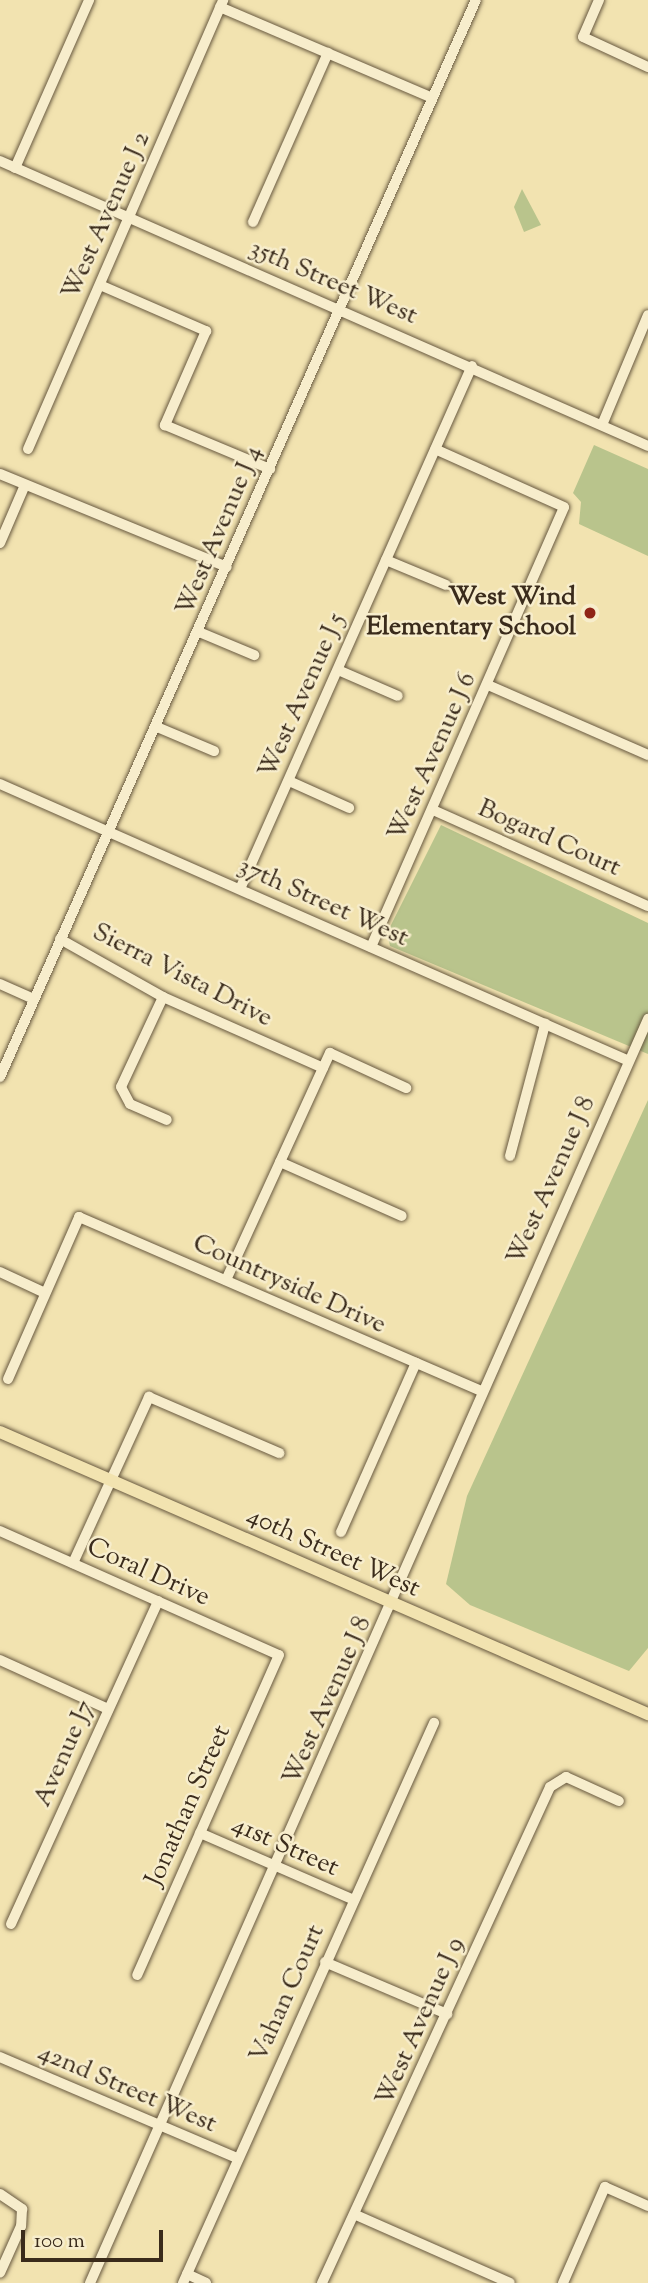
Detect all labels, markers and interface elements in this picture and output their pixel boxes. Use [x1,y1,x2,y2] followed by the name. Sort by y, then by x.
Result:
[56,127,158,305] street label: West Avenue J 2
[244,234,422,332] street label: 35th Street West
[170,441,270,621] street label: West Avenue J 4
[366,582,576,644] place label: West Wind Elementary School
[582,605,598,621] marker: West Wind Elementary School
[253,609,353,783] street label: West Avenue J 5
[382,668,484,846] street label: West Avenue J 6
[473,794,625,884] street label: Bogard Court
[233,851,413,955] street label: 37th Street West
[87,917,277,1035] street label: Sierra Vista Drive
[501,1092,603,1270] street label: West Avenue J 8
[188,1228,390,1342] street label: Countryside Drive
[242,1501,424,1605] street label: 40th Street West
[82,1532,214,1614] street label: Coral Drive
[277,1612,379,1790] street label: West Avenue J 8
[28,1696,102,1812] street label: Avenue J7
[140,1721,238,1891] street label: Jonathan Street
[227,1810,343,1884] street label: 41st Street
[244,1920,332,2068] street label: Vahan Court
[370,1933,472,2111] street label: West Avenue J 9
[33,2037,221,2141] street label: 42nd Street West
[24,2216,166,2260] scale bar
[34,2227,85,2257] text: 100 m

